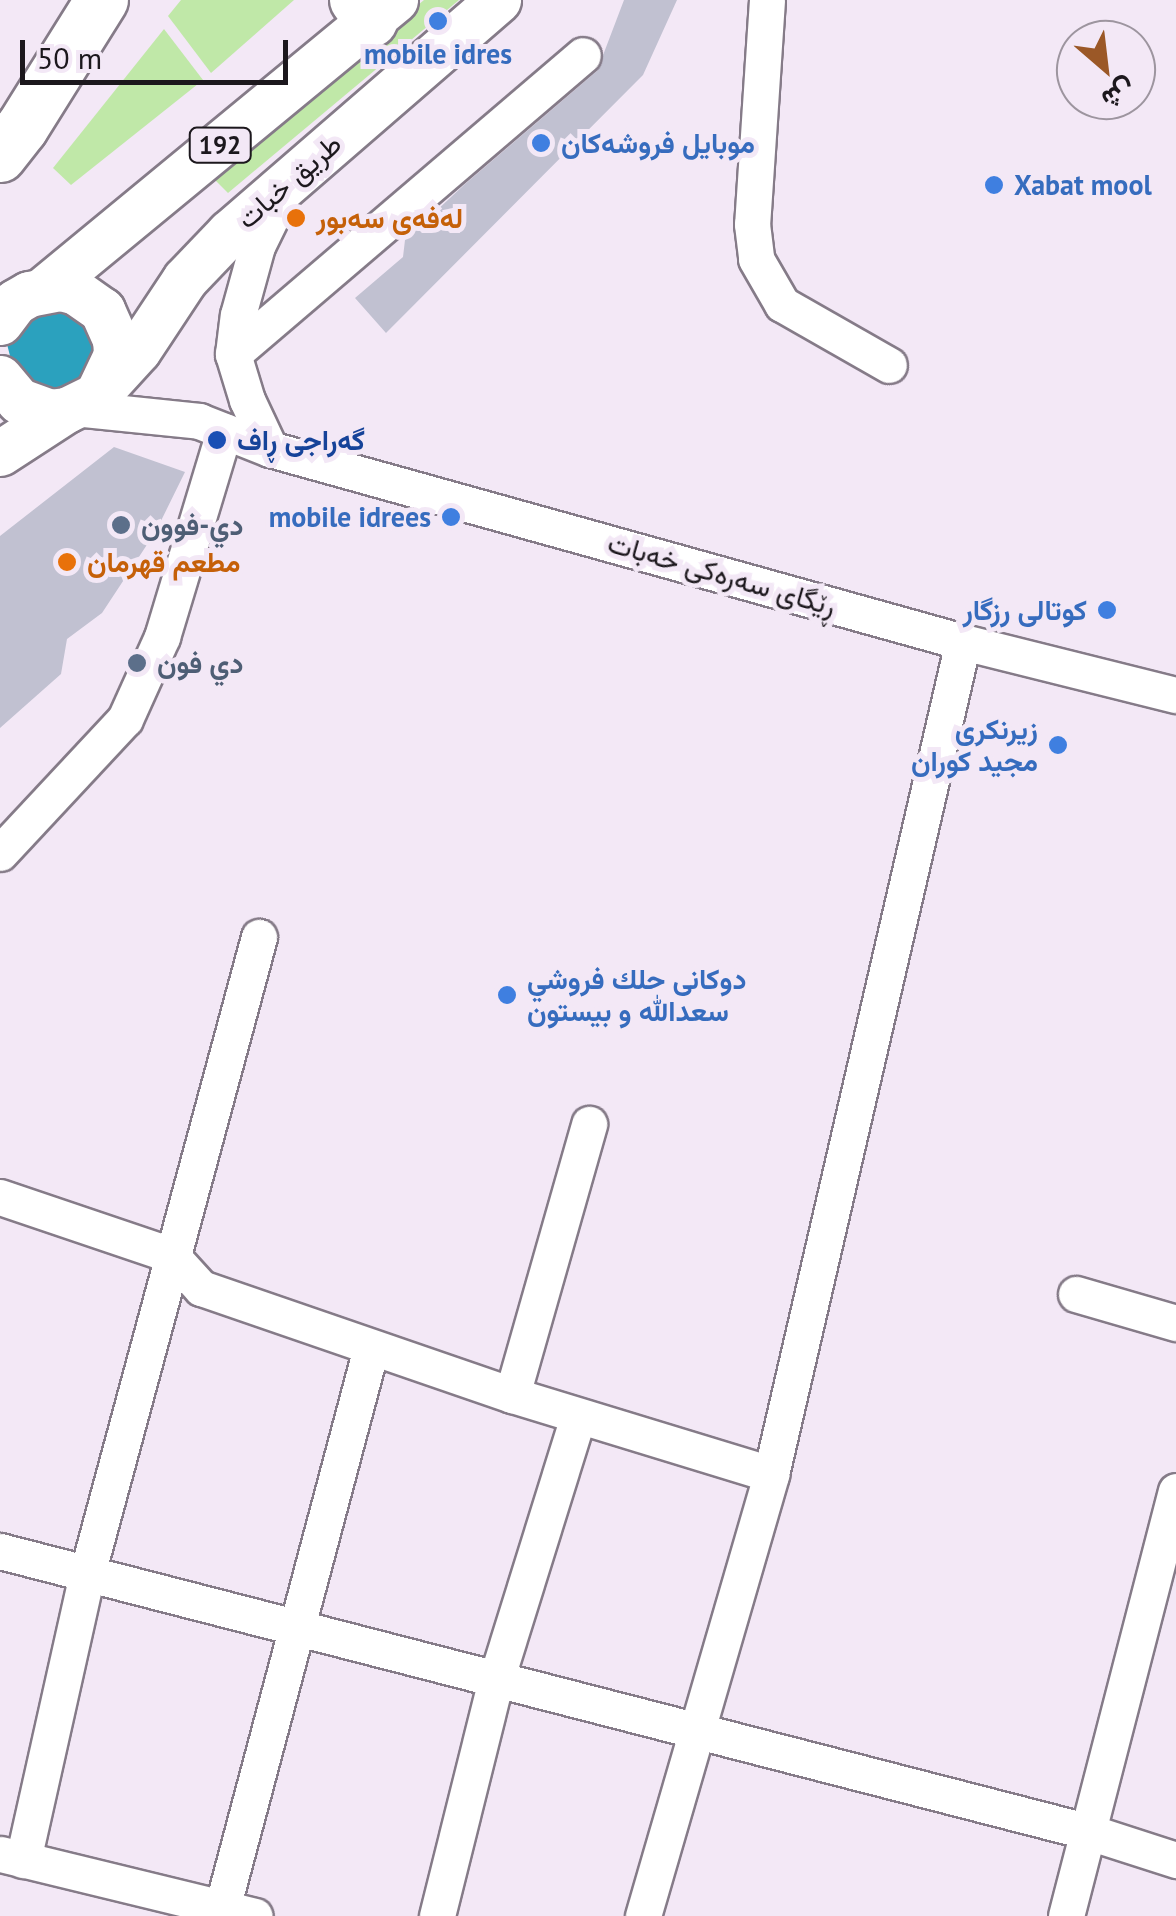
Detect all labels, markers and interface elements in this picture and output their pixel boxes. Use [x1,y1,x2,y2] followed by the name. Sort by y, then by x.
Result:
[427,10,449,32] marker: mobile idres
[25,20,292,82] scale bar
[1056,20,1156,120] north arrow
[364,37,512,71] place label: mobile idres
[37,38,102,77] text: 50 m
[1096,71,1143,119] text: ش
[188,125,252,165] road number: 192
[561,126,755,160] place label: موبایل فروشەکان
[230,127,348,235] street label: طريق خبات
[530,132,552,154] marker: موبایل فروشەکان
[1014,168,1152,202] place label: Xabat mool
[983,174,1005,196] marker: Xabat mool
[316,201,463,235] place label: لەفەی سەبور
[285,207,307,229] marker: لەفەی سەبور
[237,423,365,457] place label: گەراجی ڕاف
[206,429,228,451] marker: گەراجی ڕاف
[269,500,431,534] place label: mobile idrees
[440,506,462,528] marker: mobile idrees
[141,508,243,542] place label: دي-فوون
[110,514,132,536] marker: دي-فوون
[604,525,840,623] street label: ڕێگای سەرەکی خەبات
[87,545,241,579] place label: مطعم قهرمان
[56,551,78,573] marker: مطعم قهرمان
[963,593,1087,627] place label: كوتالى رزگار
[1096,599,1118,621] marker: كوتالى رزگار
[157,646,243,680] place label: دي فون
[126,652,148,674] marker: دي فون
[911,712,1038,778] place label: زيرنكرى مجيد كوران
[1047,734,1069,756] marker: زيرنكرى مجيد كوران
[527,962,746,1028] place label: دوكانى جلك فروشي سعدالله و بيستون
[496,984,518,1006] marker: دوكانى جلك فروشي سعدالله و بيستون

